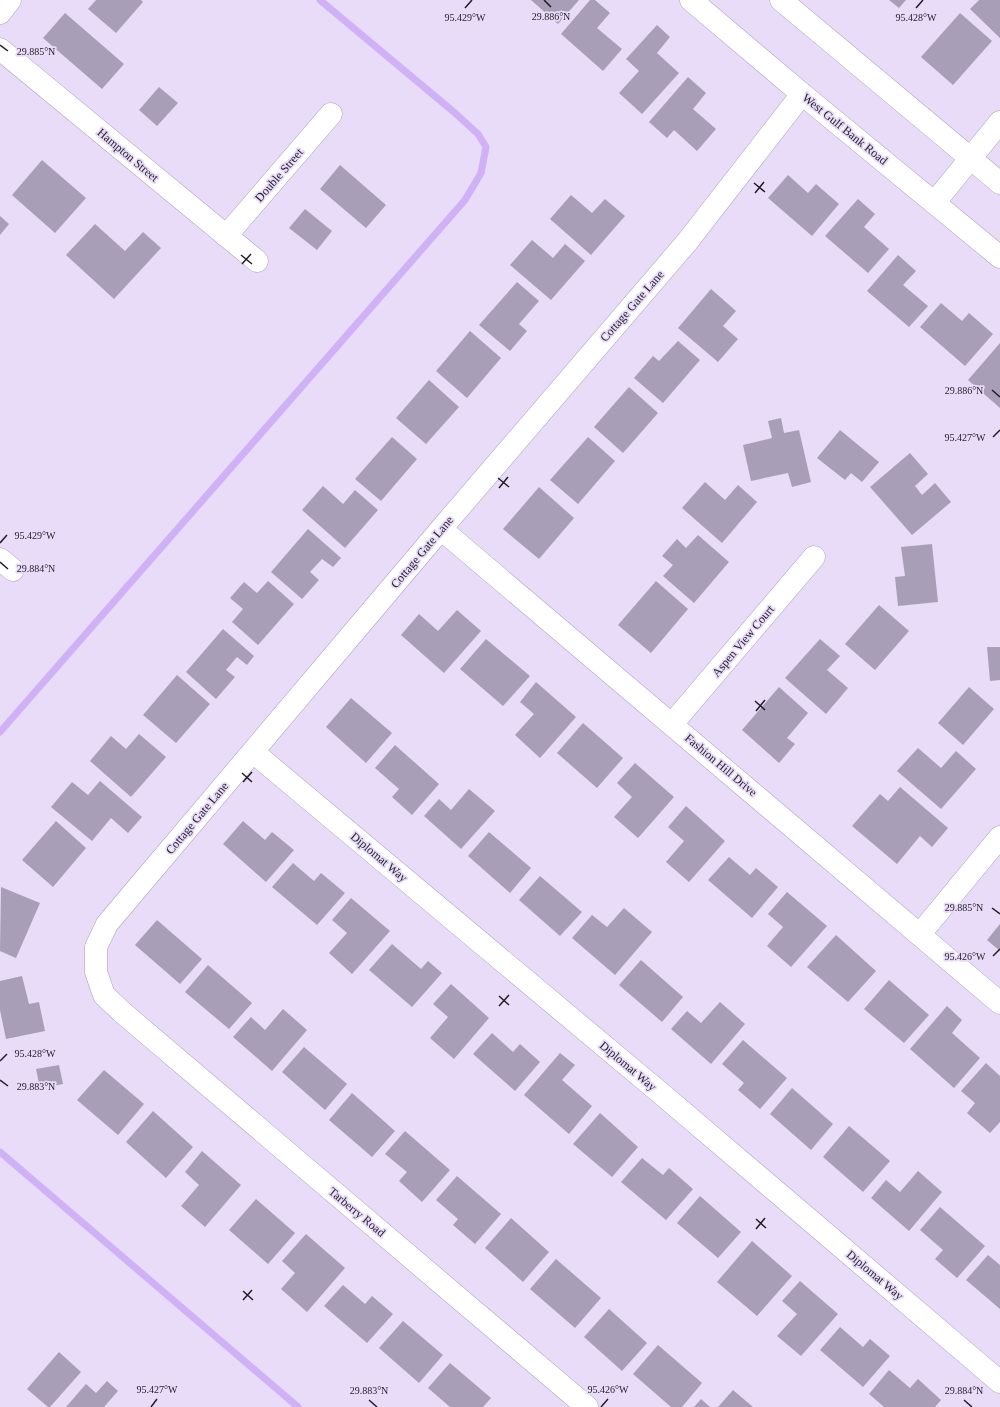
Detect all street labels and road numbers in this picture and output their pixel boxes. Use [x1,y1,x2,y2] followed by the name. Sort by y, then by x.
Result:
[800,90,890,168] street label: West Gulf Bank Road
[95,125,162,185] street label: Hampton Street
[252,145,306,205] street label: Double Street
[597,267,667,345] street label: Cottage Gate Lane
[388,513,456,591] street label: Cottage Gate Lane
[709,602,777,680] street label: Aspen View Court
[682,731,760,799] street label: Fashion Hill Drive
[163,779,231,857] street label: Cottage Gate Lane
[348,829,410,885] street label: Diplomat Way
[597,1038,659,1094] street label: Diplomat Way
[326,1184,388,1240] street label: Tarberry Road
[844,1247,906,1303] street label: Diplomat Way

